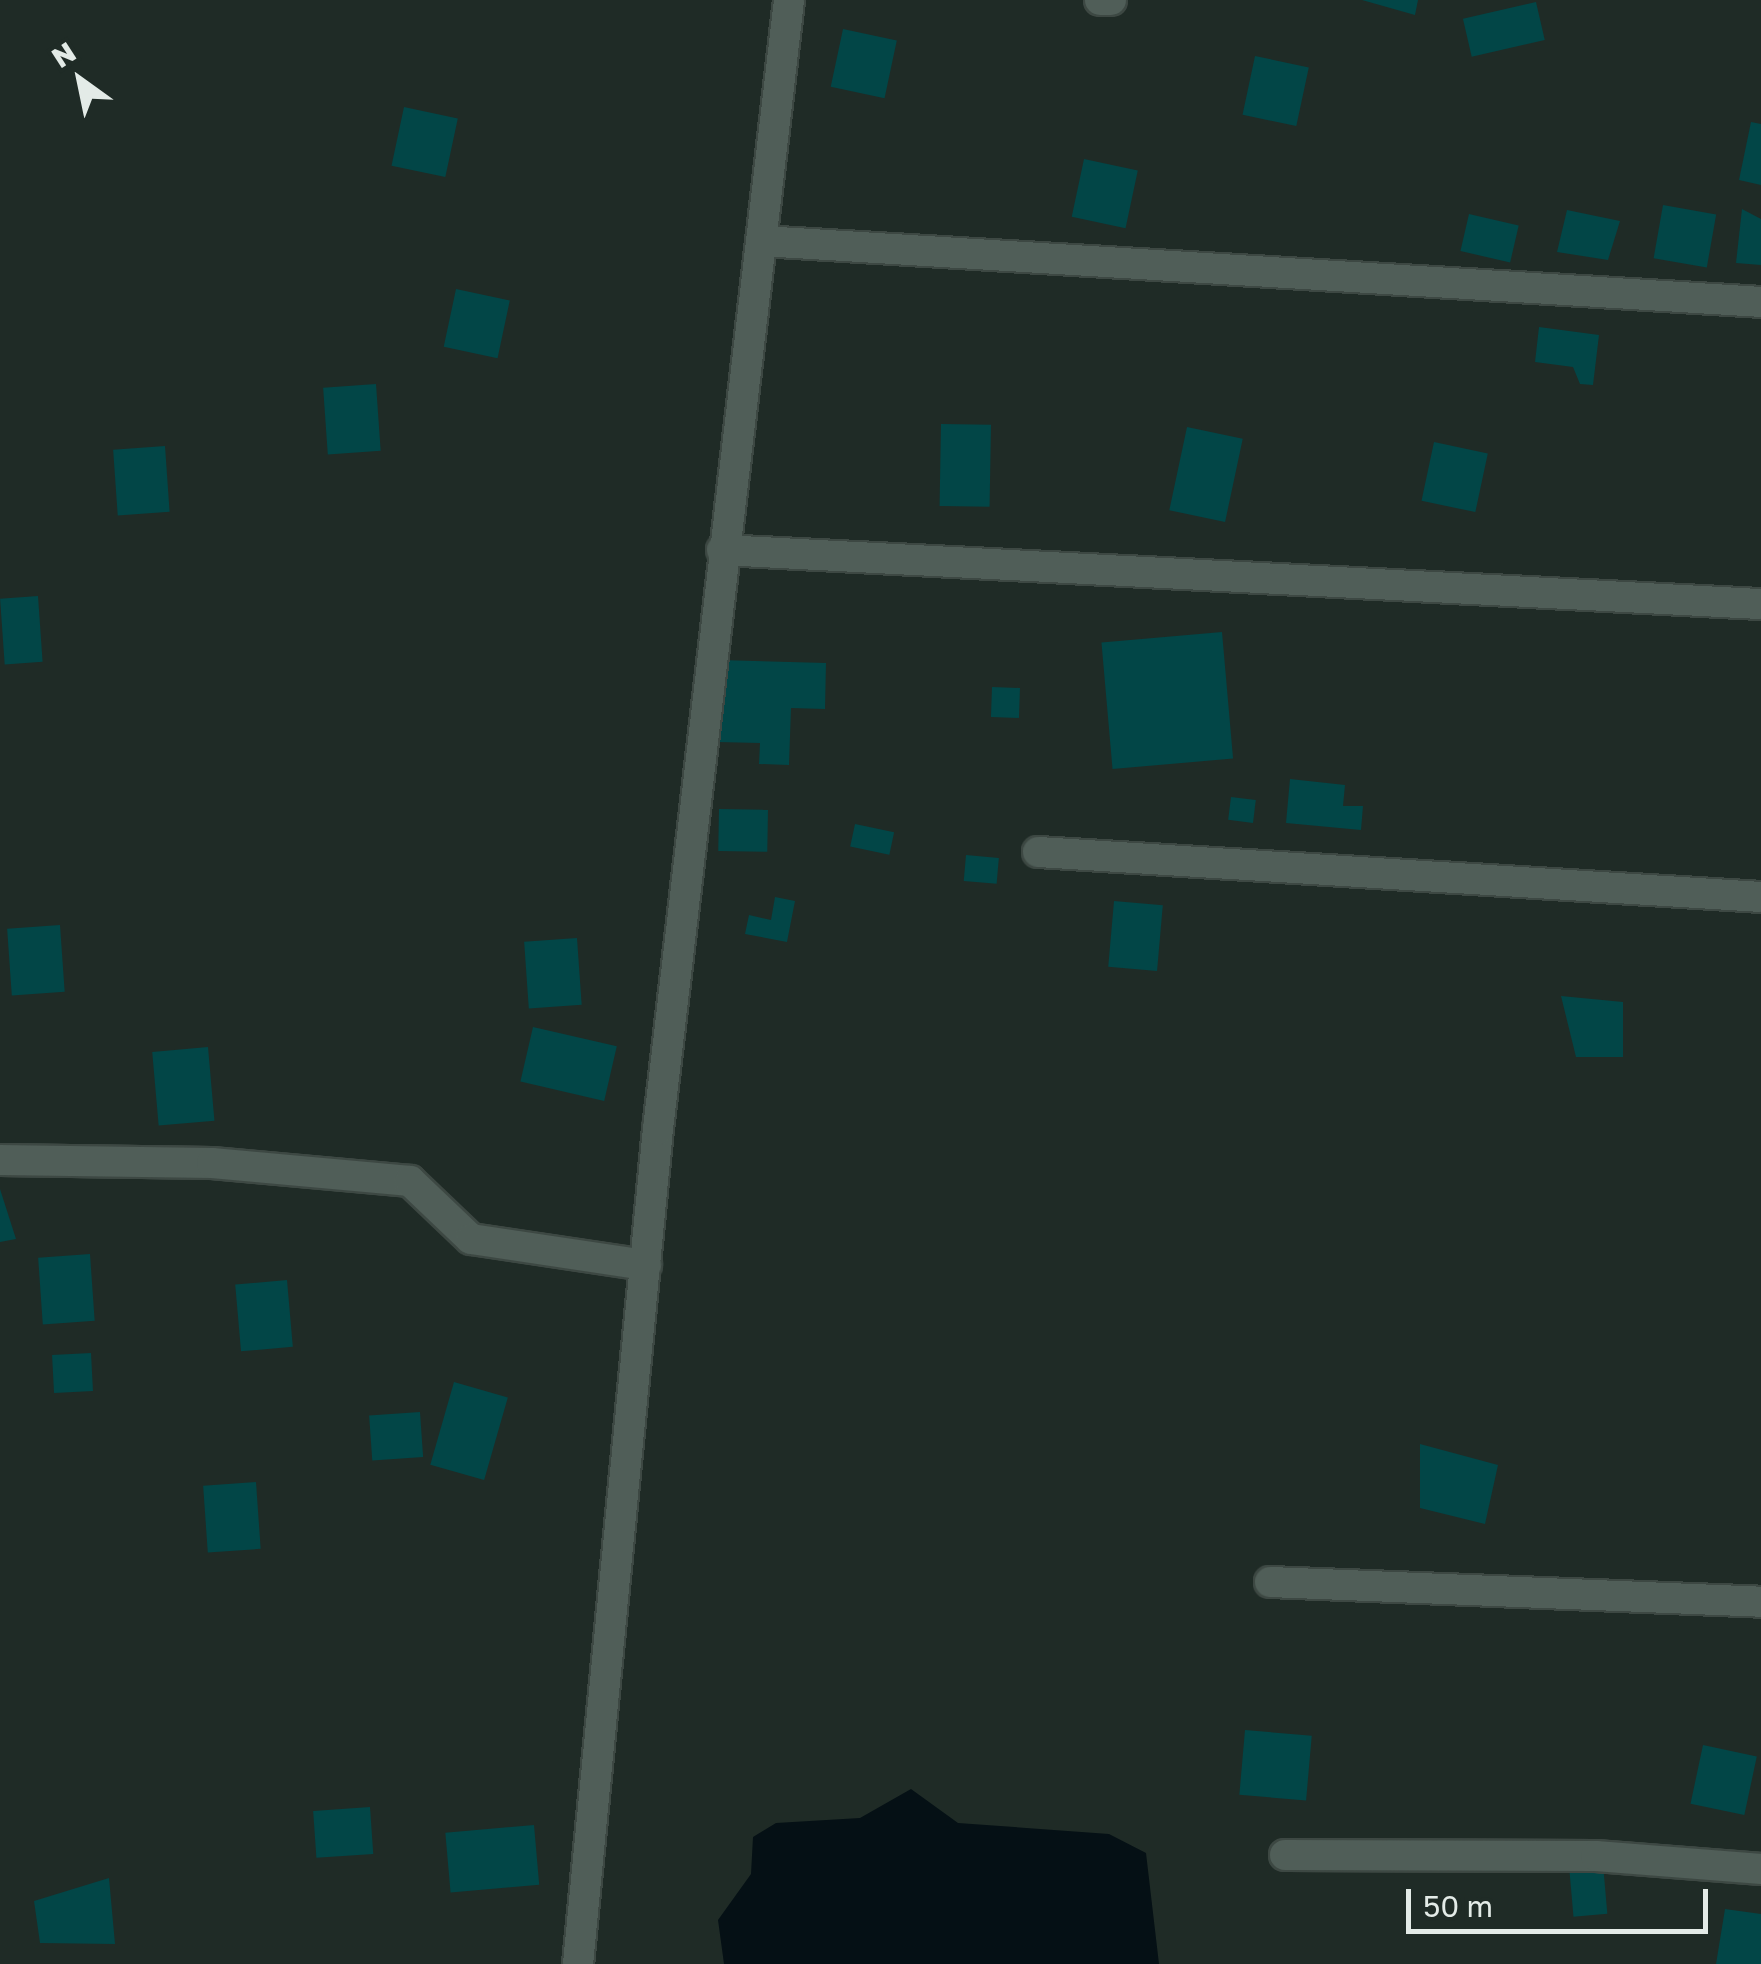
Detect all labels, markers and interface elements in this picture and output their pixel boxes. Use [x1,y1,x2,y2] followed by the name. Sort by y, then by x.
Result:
[30,30,130,130] north arrow
[45,35,81,74] text: N
[1411,1869,1714,1931] scale bar
[1423,1888,1493,1924] text: 50 m

